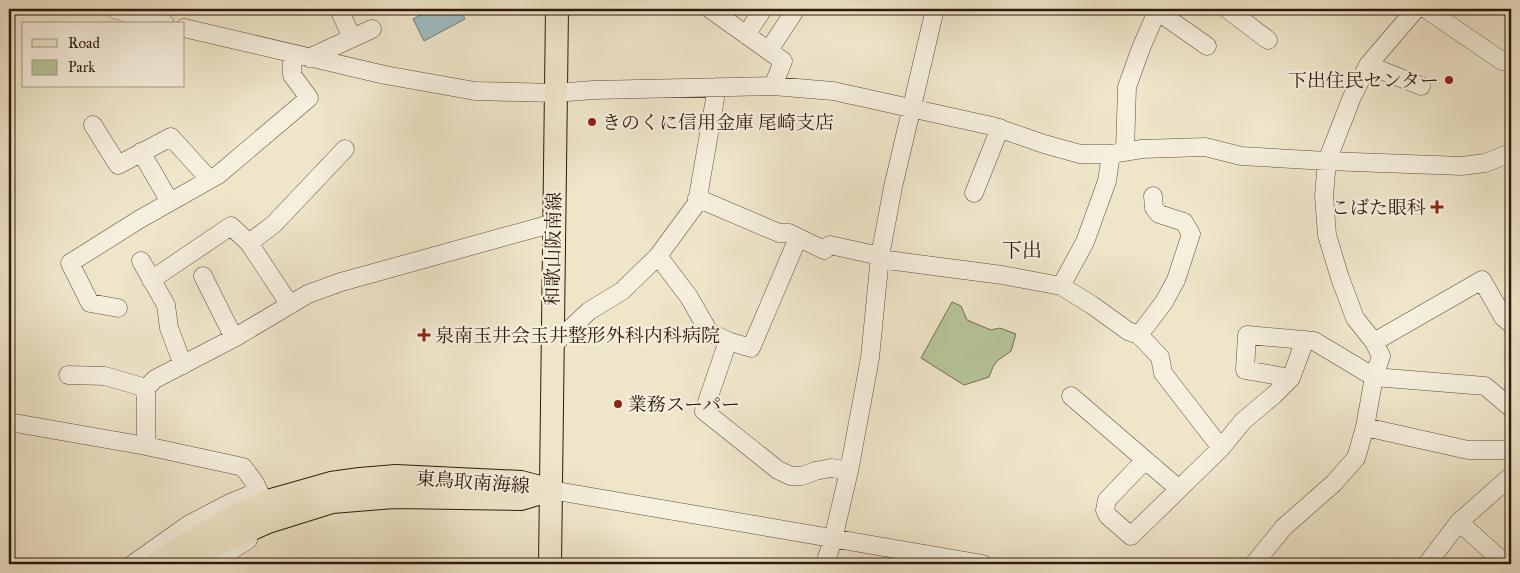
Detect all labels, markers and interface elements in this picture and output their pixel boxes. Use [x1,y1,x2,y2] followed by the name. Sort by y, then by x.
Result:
[22,22,185,88] legend
[68,34,100,52] text: Road
[68,58,95,76] text: Park
[1288,69,1439,92] place label: 下出住民センター
[1443,74,1455,86] marker: 下出住民センター
[602,111,834,134] place label: きのくに信用金庫 尾崎支店
[586,116,598,128] marker: きのくに信用金庫 尾崎支店
[541,192,565,306] street label: 和歌山阪南線
[1331,196,1426,219] place label: こばた眼科
[1430,200,1444,214] marker: こばた眼科
[1002,238,1042,262] district label: 下出
[435,324,720,347] place label: 泉南玉井会玉井整形外科内科病院
[417,328,431,342] marker: 泉南玉井会玉井整形外科内科病院
[628,393,740,416] place label: 業務スーパー
[612,398,624,410] marker: 業務スーパー
[415,467,531,497] street label: 東鳥取南海線

